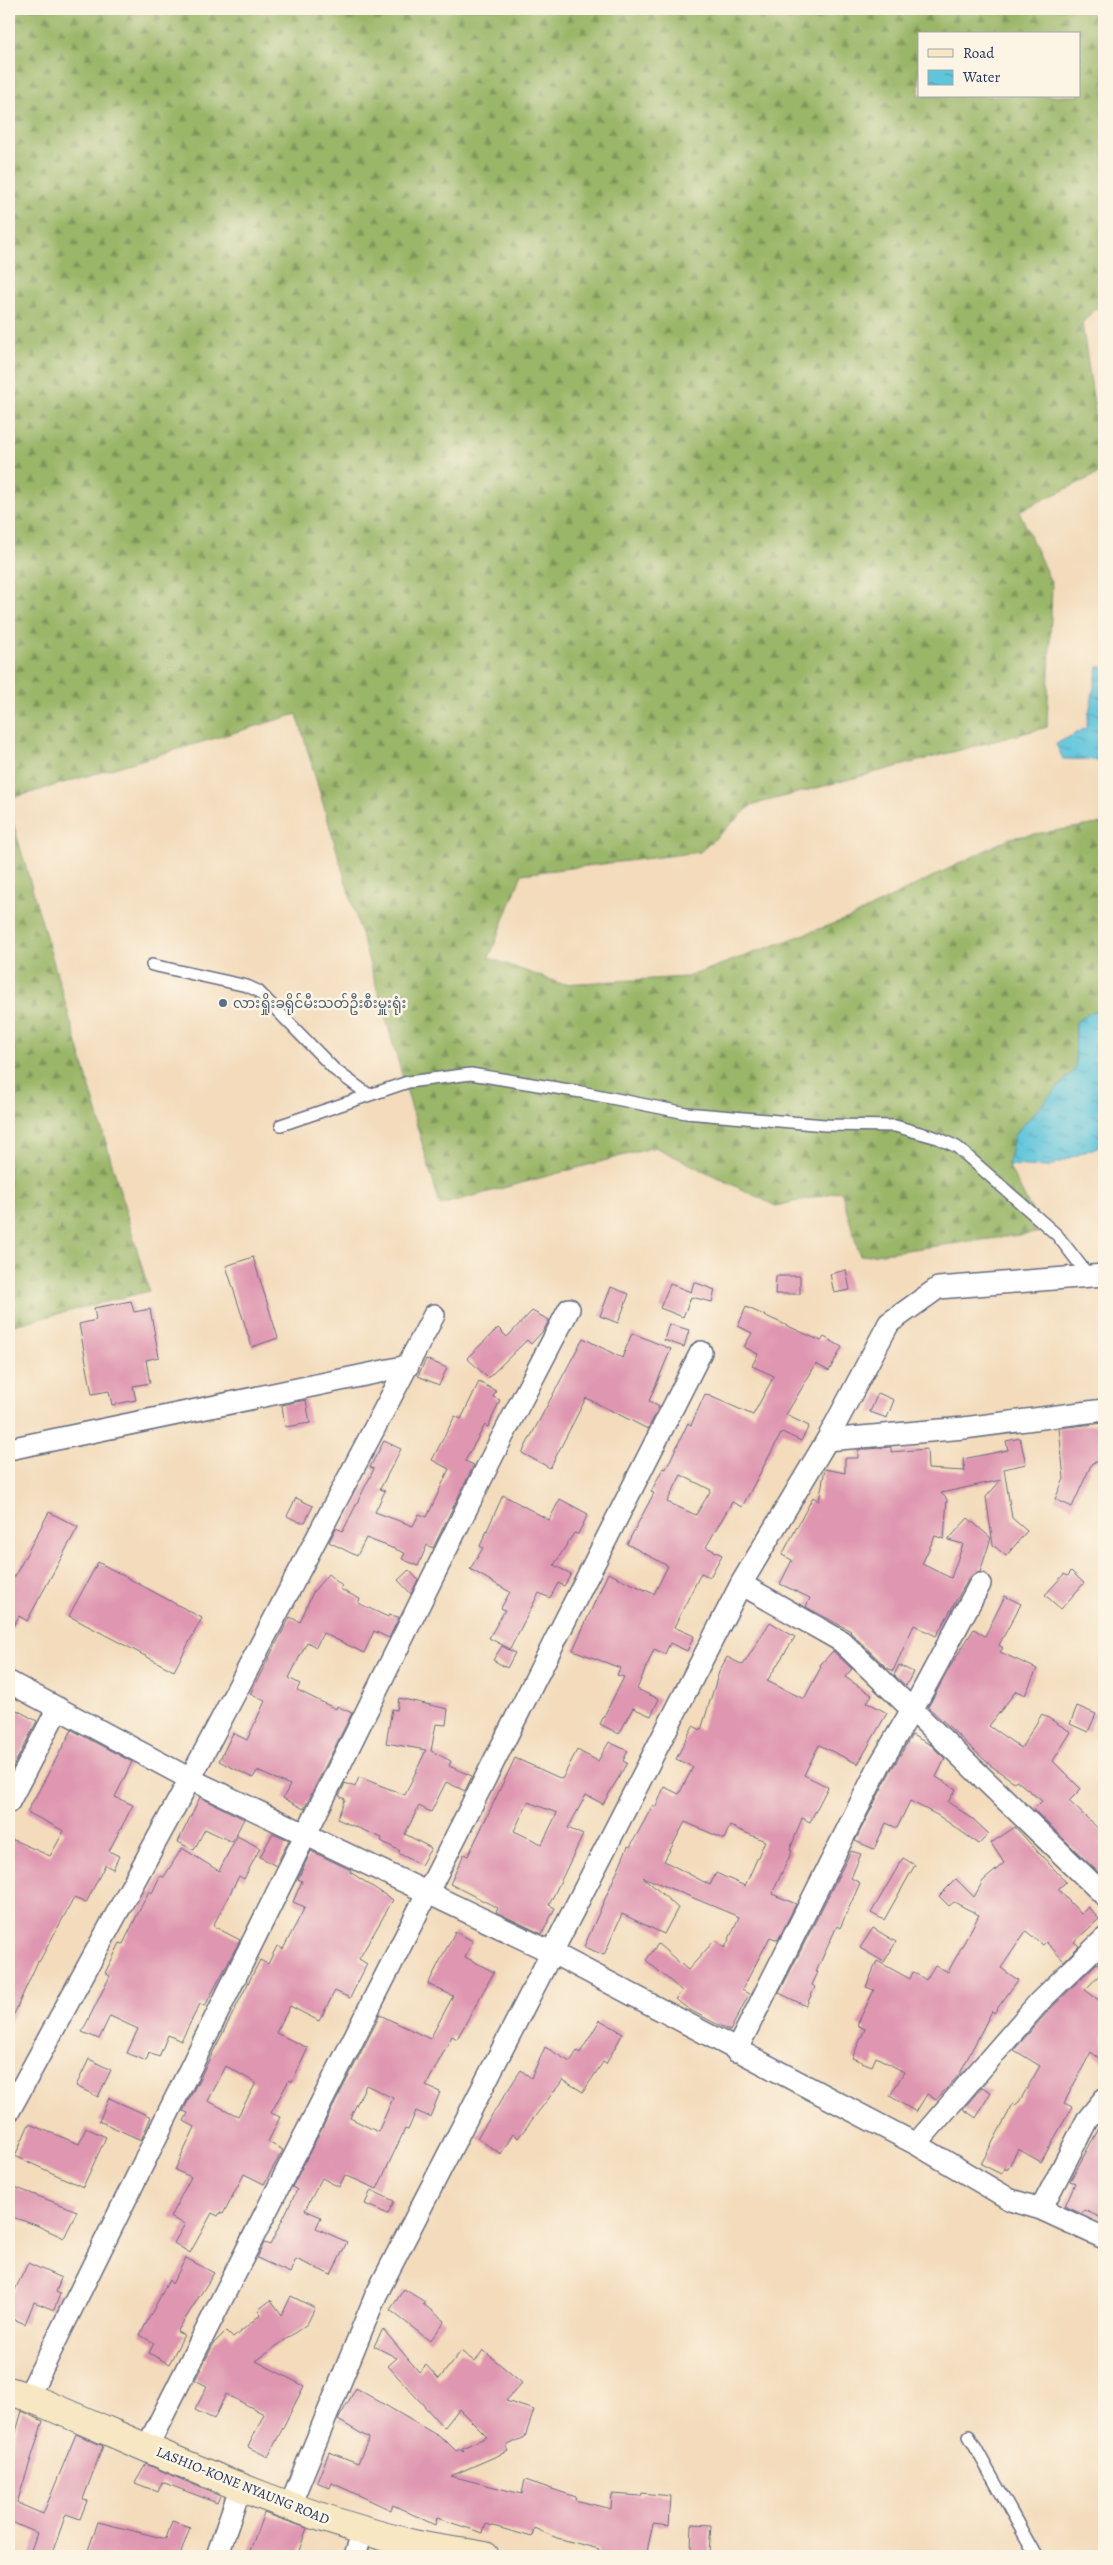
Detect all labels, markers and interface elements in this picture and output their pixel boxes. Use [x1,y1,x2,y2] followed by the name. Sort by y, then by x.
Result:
[918,32,1080,98] legend
[963,43,995,63] text: Road
[962,67,1000,87] text: Water
[233,993,406,1015] place label: လားရှိုးခရိုင်မီးသတ်ဦးစီးမှူးရုံး
[217,997,229,1009] marker: လားရှိုးခရိုင်မီးသတ်ဦးစီးမှူးရုံး
[153,2442,332,2529] street label: LASHIO-KONE NYAUNG ROAD

